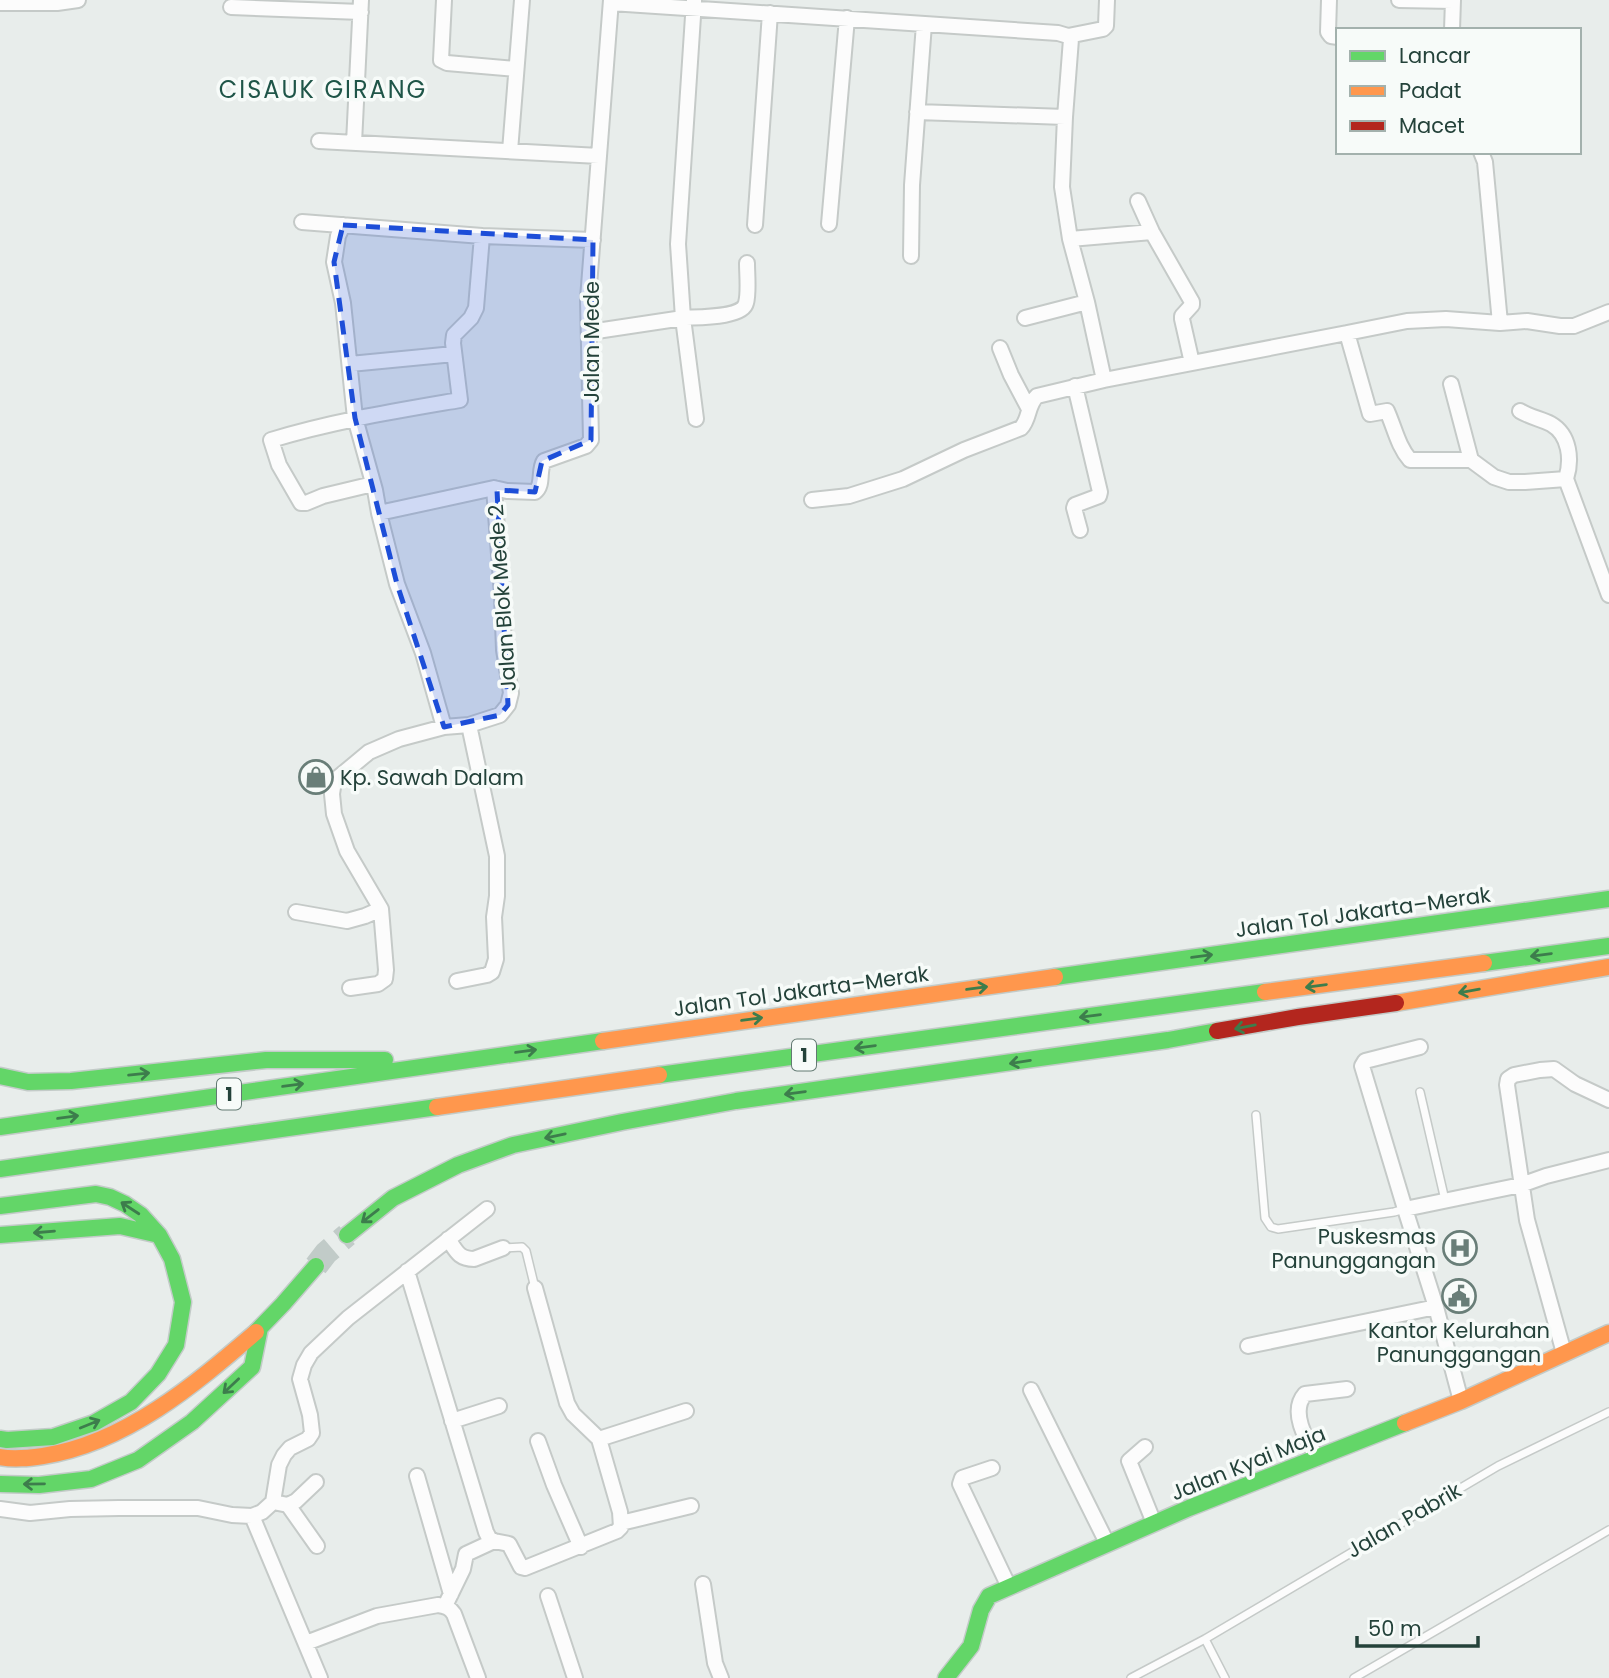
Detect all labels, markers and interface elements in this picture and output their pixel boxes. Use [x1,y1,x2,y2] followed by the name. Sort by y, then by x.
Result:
[1336,28,1581,154] legend
[1399,41,1471,70] text: Lancar
[219,73,427,106] district label: CISAUK GIRANG
[1399,76,1461,105] text: Padat
[1399,111,1465,140] text: Macet
[577,281,606,403] street label: Jalan Mede
[481,503,523,693] street label: Jalan Blok Mede 2
[297,758,335,796] shop icon: Kp. Sawah Dalam
[340,763,524,792] place label: Kp. Sawah Dalam
[1233,880,1493,944] street label: Jalan Tol Jakarta–Merak
[1190,949,1213,962] one-way arrow
[1531,949,1553,962] one-way arrow
[671,959,931,1023] street label: Jalan Tol Jakarta–Merak
[1305,979,1328,992] one-way arrow
[965,981,988,994] one-way arrow
[1459,985,1481,999] one-way arrow
[1080,1010,1102,1023] one-way arrow
[740,1013,762,1026] one-way arrow
[1234,1021,1257,1034] one-way arrow
[792,1040,816,1070] road number: 1
[854,1040,877,1053] one-way arrow
[514,1045,537,1058] one-way arrow
[1009,1056,1032,1069] one-way arrow
[127,1067,149,1080] one-way arrow
[217,1078,241,1110] road number: 1
[281,1078,304,1091] one-way arrow
[784,1087,806,1100] one-way arrow
[56,1111,78,1124] one-way arrow
[544,1129,567,1143] one-way arrow
[120,1200,140,1214] one-way arrow
[361,1208,379,1223] one-way arrow
[1271,1222,1436,1275] place label: Puskesmas Panunggangan
[33,1226,55,1239] one-way arrow
[1441,1229,1479,1267] hospital icon: Puskesmas Panunggangan
[1440,1277,1478,1315] public building icon: Kantor Kelurahan Panunggangan
[1368,1316,1550,1369] place label: Kantor Kelurahan Panunggangan
[222,1378,240,1394] one-way arrow
[79,1416,100,1429] one-way arrow
[1166,1419,1330,1507] street label: Jalan Kyai Maja
[1341,1475,1467,1565] street label: Jalan Pabrik
[23,1477,46,1491] one-way arrow
[1357,1604,1478,1648] scale bar
[1368,1614,1422,1643] text: 50 m

